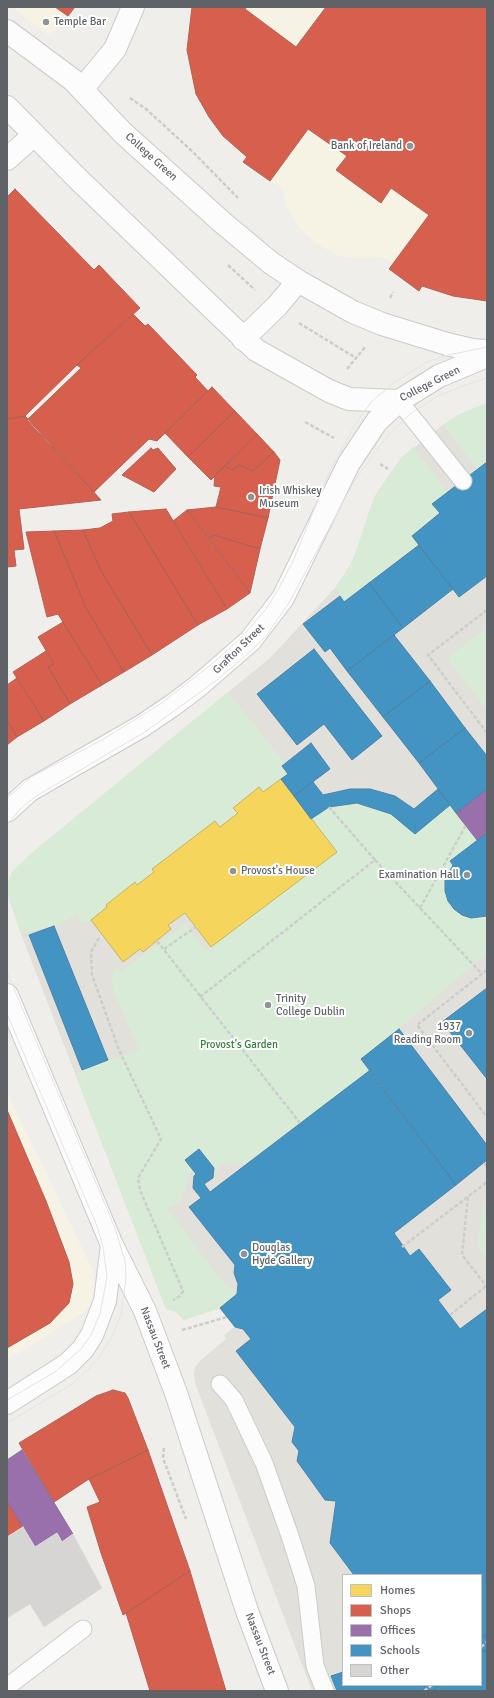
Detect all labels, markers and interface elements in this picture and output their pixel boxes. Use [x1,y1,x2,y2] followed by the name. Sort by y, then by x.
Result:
[54,15,106,29] place label: Temple Bar
[41,17,51,27] marker: Temple Bar
[122,130,180,184] street label: College Green
[331,139,402,153] place label: Bank of Ireland
[405,141,415,151] marker: Bank of Ireland
[398,363,462,405] street label: College Green
[259,484,322,510] place label: Irish Whiskey Museum
[246,492,256,502] marker: Irish Whiskey Museum
[210,621,268,677] street label: Grafton Street
[241,864,315,878] place label: Provost's House
[228,866,238,876] marker: Provost's House
[379,868,459,882] place label: Examination Hall
[462,870,472,880] marker: Examination Hall
[276,992,345,1018] place label: Trinity College Dublin
[263,1000,273,1010] marker: Trinity College Dublin
[394,1020,461,1046] place label: 1937 Reading Room
[464,1028,474,1038] marker: 1937 Reading Room
[200,1038,278,1052] park label: Provost's Garden
[252,1241,312,1267] place label: Douglas Hyde Gallery
[239,1249,249,1259] marker: Douglas Hyde Gallery
[137,1305,173,1371] street label: Nassau Street
[342,1574,482,1686] legend
[380,1583,415,1598] text: Homes
[380,1603,411,1618] text: Shops
[242,1611,278,1677] street label: Nassau Street
[380,1623,415,1638] text: Offices
[380,1643,420,1658] text: Schools
[380,1663,409,1678] text: Other

